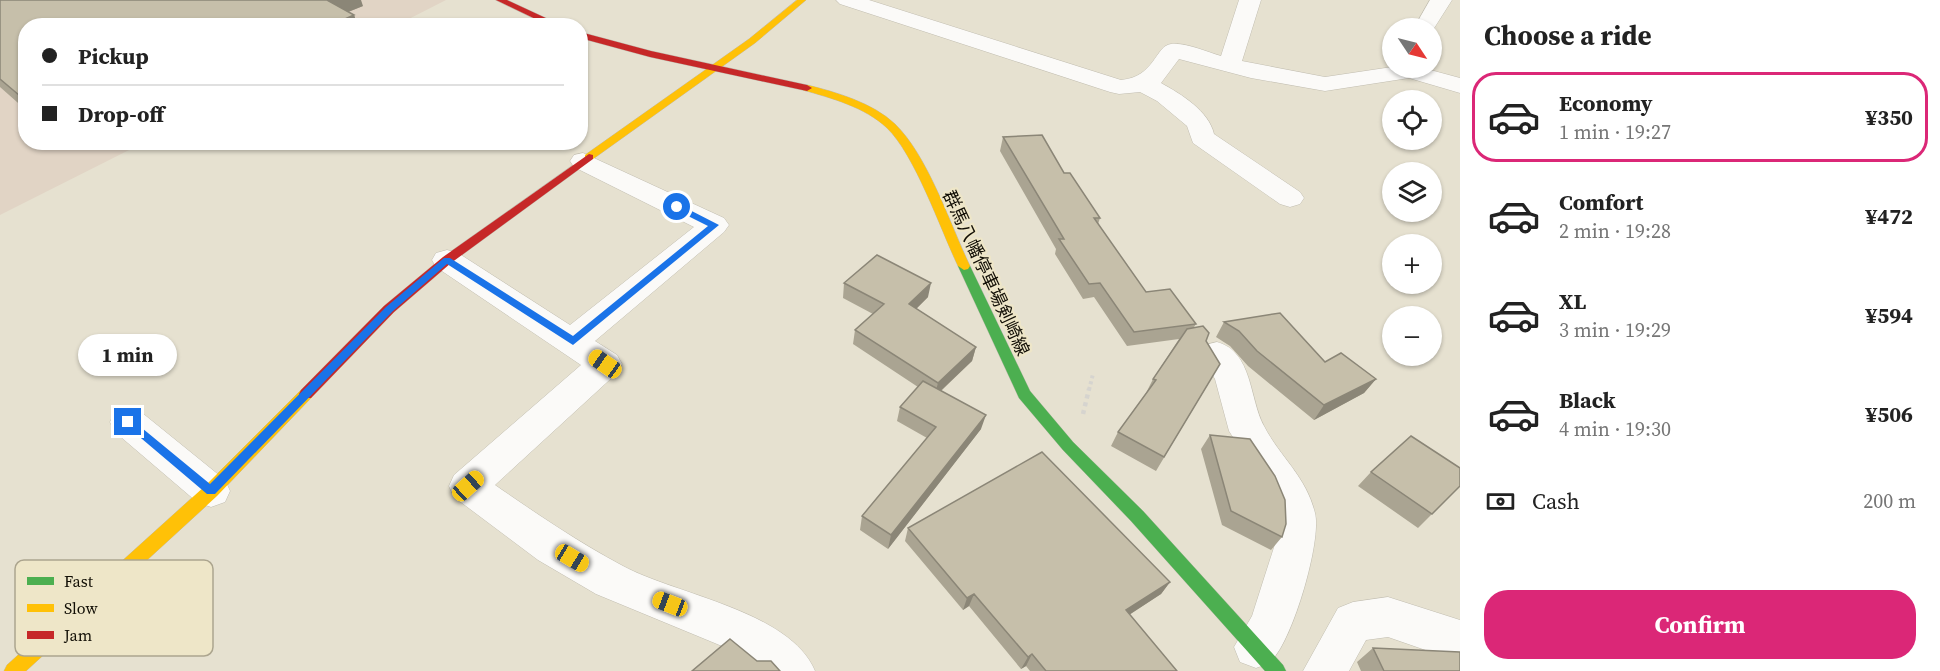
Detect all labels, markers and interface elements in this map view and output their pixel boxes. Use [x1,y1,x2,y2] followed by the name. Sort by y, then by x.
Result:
[1484,17,1652,54] text: Choose a ride
[1382,18,1442,78] north arrow
[1382,18,1442,366] map controls
[78,41,149,71] text: Pickup
[1559,88,1653,118] text: Economy
[1382,90,1442,150] button: locate
[1487,90,1541,144] icon: car
[78,99,164,129] text: Drop-off
[1865,102,1913,132] text: ¥350
[1559,118,1671,146] text: 1 min · 19:27
[1382,162,1442,222] button: layers
[937,186,1036,360] street label: 群馬八幡停車場剣崎線
[1559,187,1643,217] text: Comfort
[1487,189,1541,243] icon: car
[663,193,690,220] route start
[1865,201,1913,231] text: ¥472
[1559,217,1671,245] text: 2 min · 19:28
[1382,234,1442,294] button: +
[1559,286,1586,316] text: XL
[1487,288,1541,342] icon: car
[1865,300,1913,330] text: ¥594
[1382,306,1442,366] button: −
[1559,316,1671,344] text: 3 min · 19:29
[78,335,178,377] callout: 1 min
[102,341,153,369] text: 1 min
[585,346,625,382] car
[1559,385,1616,415] text: Black
[1487,387,1541,441] icon: car
[1865,399,1913,429] text: ¥506
[114,408,141,435] route end
[1559,415,1671,443] text: 4 min · 19:30
[449,467,487,505] car
[1484,485,1517,518] icon: cash
[1532,486,1580,516] text: Cash
[1863,487,1916,515] text: 200 m
[552,541,592,575] car
[15,560,213,656] legend
[64,570,94,592] text: Fast
[650,589,690,619] car
[1484,590,1916,659] button: Confirm
[64,597,99,619] text: Slow
[63,624,92,646] text: Jam

